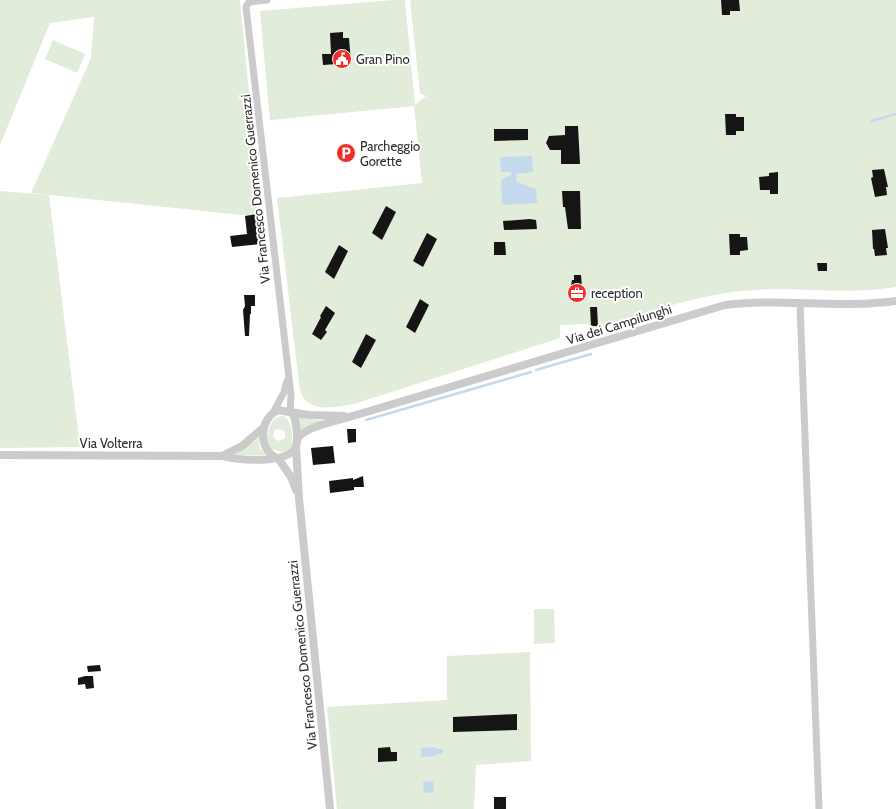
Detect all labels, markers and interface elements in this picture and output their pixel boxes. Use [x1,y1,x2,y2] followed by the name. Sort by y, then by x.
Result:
[331,48,353,70] public building icon: Gran Pino
[356,51,410,67] place label: Gran Pino
[237,94,273,284] street label: Via Francesco Domenico Guerrazzi
[360,138,420,169] place label: Parcheggio Gorette
[335,142,357,164] parking icon: Parcheggio Gorette
[566,282,588,304] office icon: reception
[591,285,643,301] place label: reception
[565,300,673,348] street label: Via dei Campilunghi
[79,435,143,451] street label: Via Volterra
[284,560,320,750] street label: Via Francesco Domenico Guerrazzi

